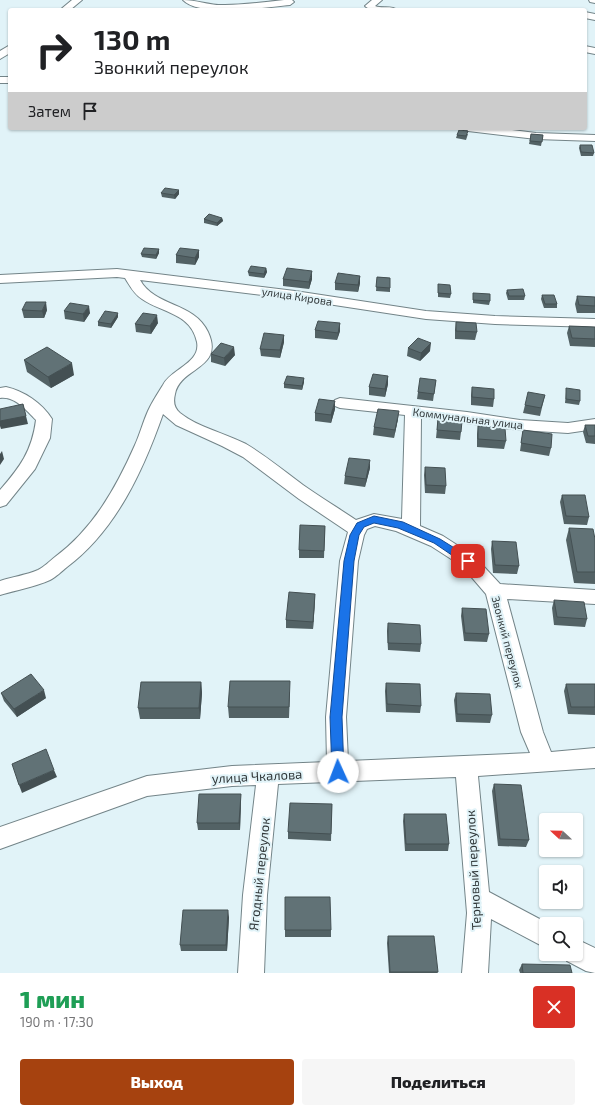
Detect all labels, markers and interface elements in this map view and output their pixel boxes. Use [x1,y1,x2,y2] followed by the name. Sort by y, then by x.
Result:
[94,22,170,56] text: 130 m
[28,24,80,76] icon: right
[94,56,249,78] text: Звонкий переулок
[79,100,101,122] icon: arrive
[28,102,71,120] text: Затем
[261,284,333,309] street label: улица Кирова
[412,405,524,432] street label: Коммунальная улица
[451,544,485,578] pin
[457,550,479,572] icon: arrive
[489,595,527,690] street label: Звонкий переулок
[317,751,359,793] position arrow
[211,766,303,786] street label: улица Чкалова
[462,810,484,930] street label: Терновый переулок
[539,813,583,857] north arrow
[539,813,583,961] map controls
[245,817,273,931] street label: Ягодный переулок
[539,865,583,909] button: sound
[539,917,583,961] button: search
[20,984,85,1013] text: 1 мин
[533,986,575,1028] button: close
[20,1014,94,1030] text: 190 m · 17:30
[20,1059,294,1105] button: Выход
[302,1059,575,1105] button: Поделиться

